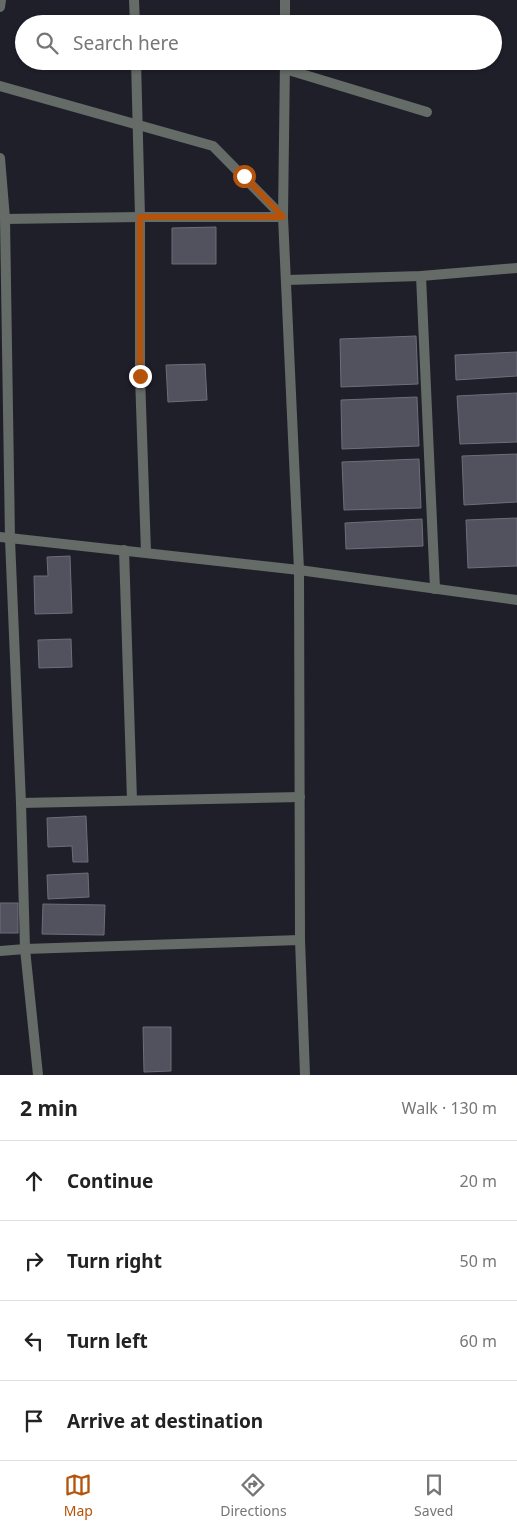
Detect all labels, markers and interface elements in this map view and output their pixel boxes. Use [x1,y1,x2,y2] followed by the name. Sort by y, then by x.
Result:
[15,15,502,70] search box
[33,29,61,57] icon: search
[73,30,179,56] text: Search here
[233,165,256,188] route start
[129,365,152,388] route end
[20,1094,78,1122] text: 2 min
[402,1097,497,1119] text: Walk · 130 m
[20,1167,48,1195] icon: ahead
[67,1168,153,1194] text: Continue
[460,1170,497,1192] text: 20 m
[20,1247,48,1275] icon: right
[67,1248,162,1274] text: Turn right
[460,1250,497,1272] text: 50 m
[20,1327,48,1355] icon: left
[67,1328,148,1354] text: Turn left
[460,1330,497,1352] text: 60 m
[20,1407,48,1435] icon: arrive
[67,1408,263,1434] text: Arrive at destination
[64,1471,93,1520] tab: Map
[220,1471,287,1520] tab: Directions
[414,1471,453,1520] tab: Saved

